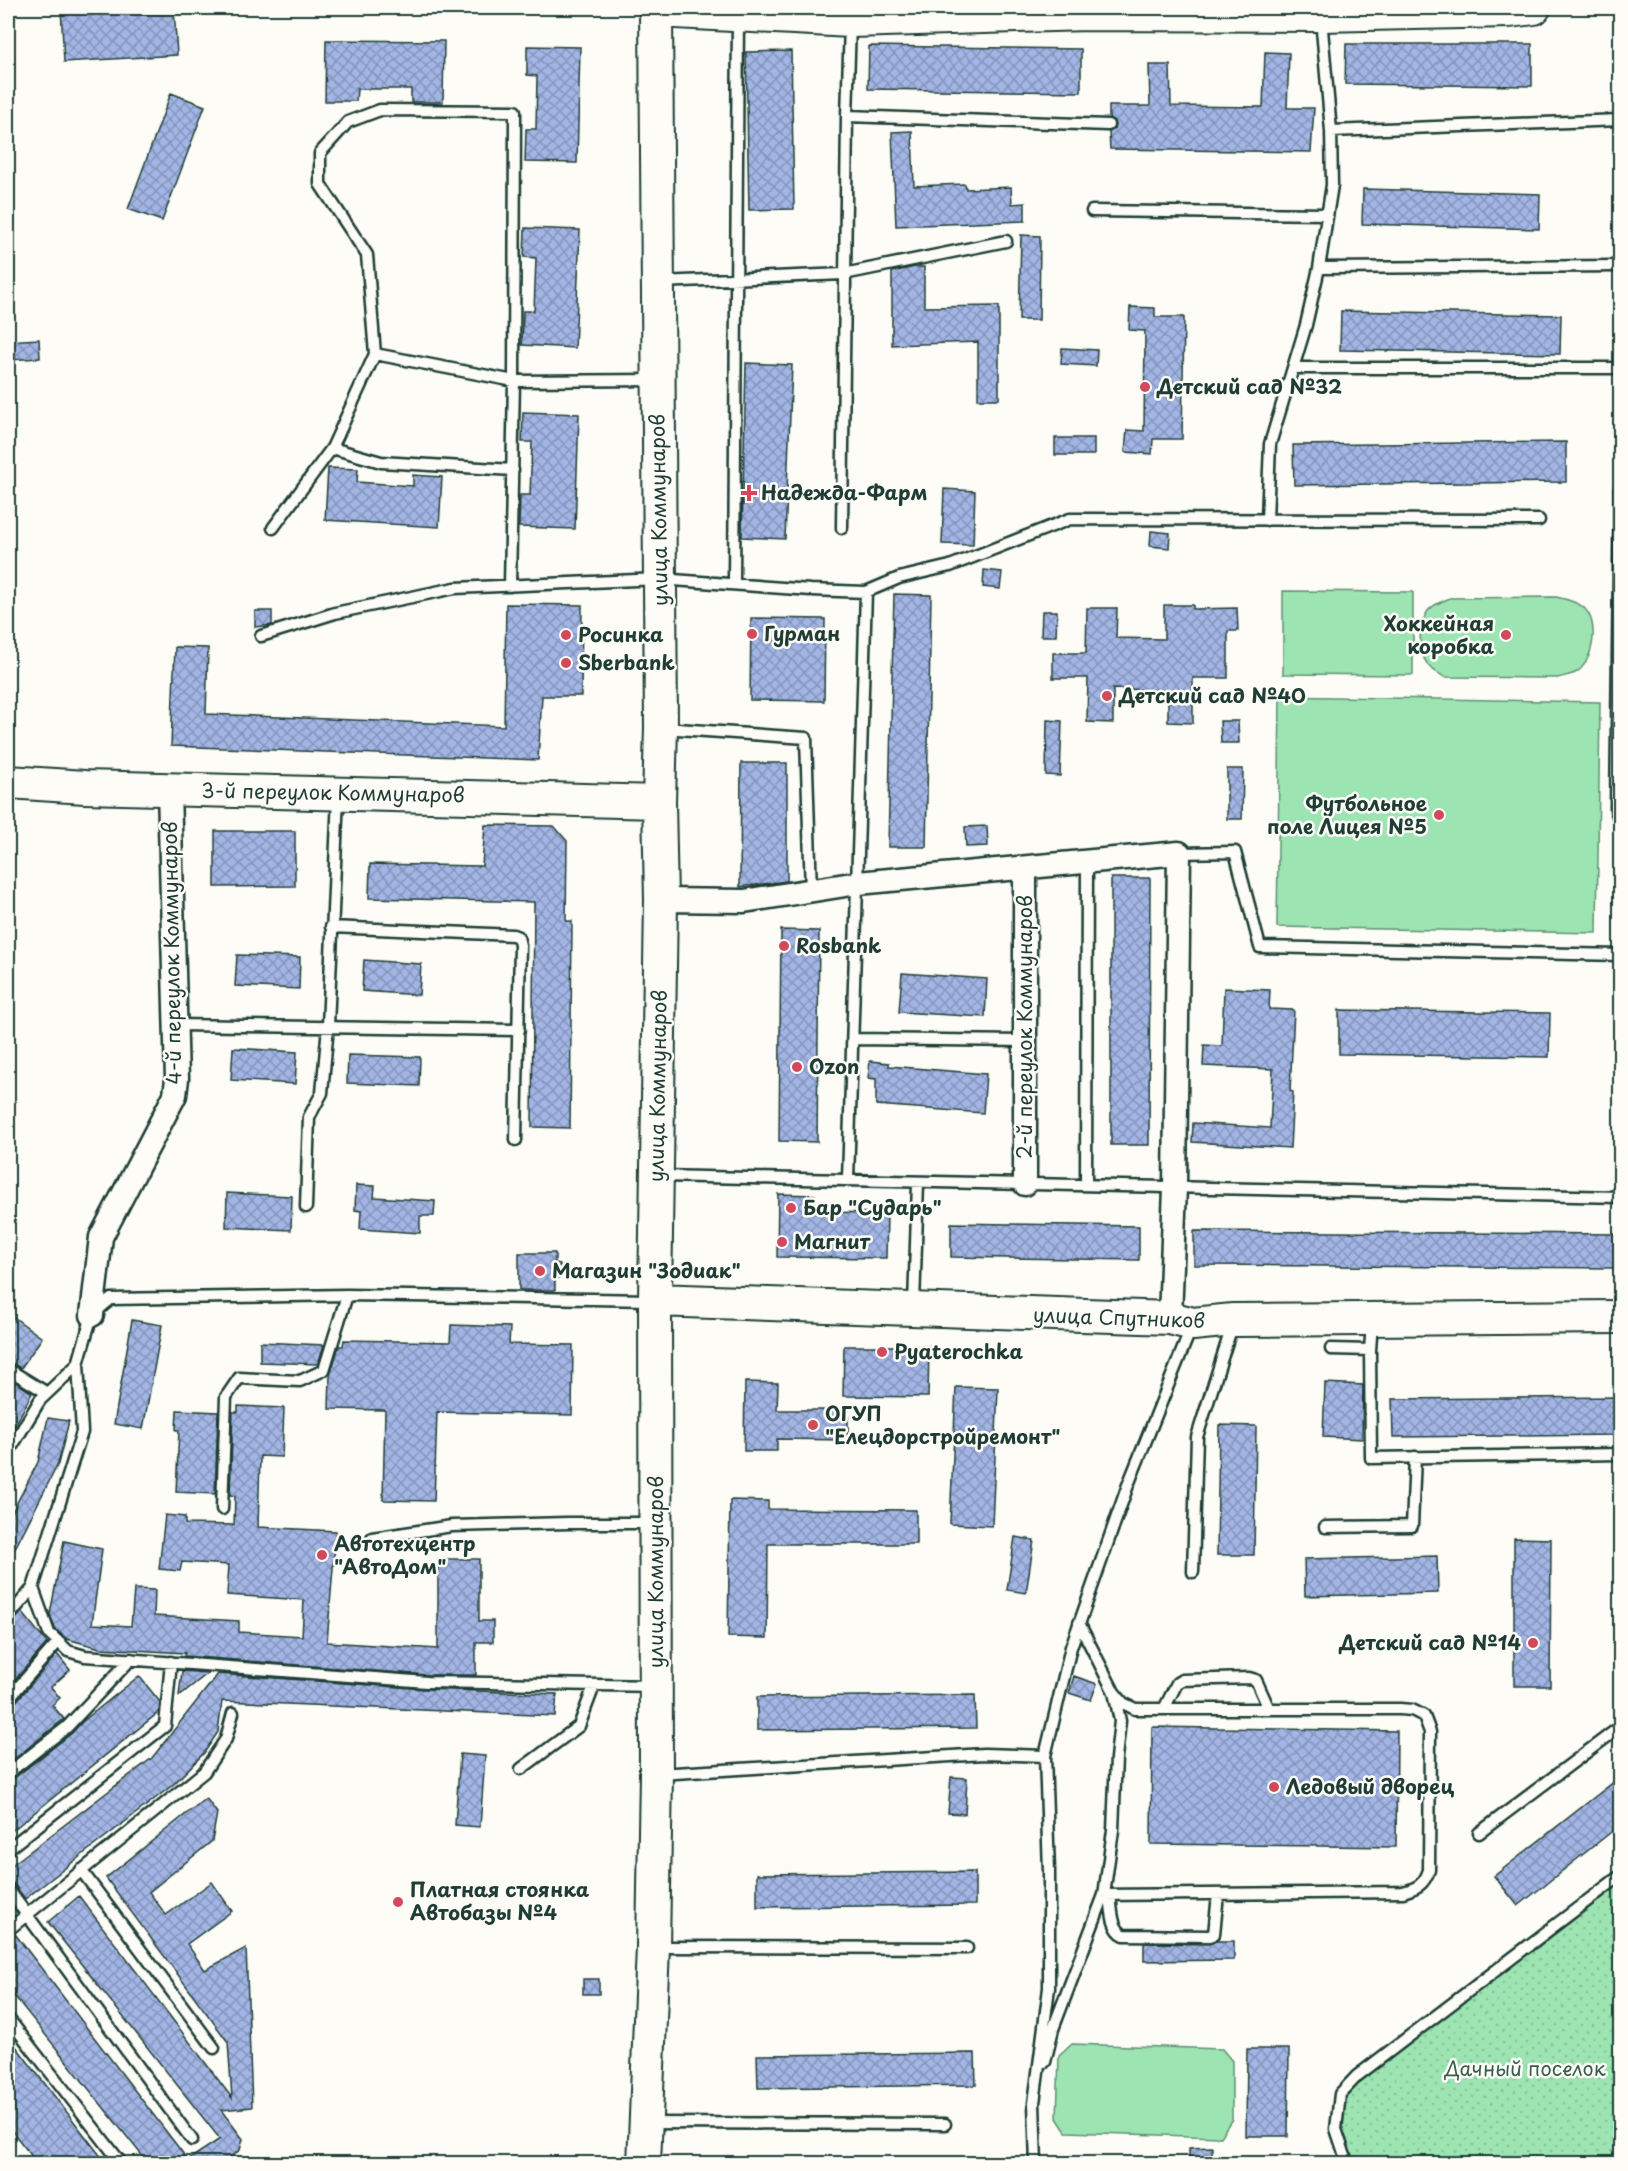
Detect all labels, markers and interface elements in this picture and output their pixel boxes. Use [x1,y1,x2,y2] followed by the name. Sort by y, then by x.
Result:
[1156,371,1342,401] place label: Детский сад №32
[1138,380,1152,394] marker: Детский сад №32
[641,414,675,606] street label: улица Коммунаров
[761,477,928,507] place label: Надежда-Фарм
[742,486,756,500] marker: Надежда-Фарм
[1384,608,1494,661] place label: Хоккейная коробка
[764,618,840,648] place label: Гурман
[578,619,664,649] place label: Росинка
[745,627,759,641] marker: Гурман
[559,628,573,642] marker: Росинка
[1499,628,1513,642] marker: Хоккейная коробка
[578,647,675,677] place label: Sberbank
[559,656,573,670] marker: Sberbank
[1118,680,1306,710] place label: Детский сад №40
[1100,689,1114,703] marker: Детский сад №40
[201,775,465,809] street label: 3-й переулок Коммунаров
[1267,788,1427,841] place label: Футбольное поле Лицея №5
[1432,808,1446,822] marker: Футбольное поле Лицея №5
[154,821,188,1085] street label: 4-й переулок Коммунаров
[1009,895,1039,1159] street label: 2-й переулок Коммунаров
[796,930,882,960] place label: Rosbank
[777,939,791,953] marker: Rosbank
[640,990,674,1182] street label: улица Коммунаров
[809,1051,859,1081] place label: Ozon
[790,1060,804,1074] marker: Ozon
[803,1192,942,1222] place label: Бар "Сударь"
[784,1201,798,1215] marker: Бар "Сударь"
[794,1226,871,1256] place label: Магнит
[775,1235,789,1249] marker: Магнит
[552,1255,741,1285] place label: Магазин "Зодиак"
[533,1264,547,1278] marker: Магазин "Зодиак"
[1033,1299,1205,1335] street label: улица Спутников
[894,1336,1024,1366] place label: Pyaterochka
[875,1345,889,1359] marker: Pyaterochka
[825,1398,1061,1451] place label: ОГУП "Елецдорстройремонт"
[806,1418,820,1432] marker: ОГУП "Елецдорстройремонт"
[640,1476,670,1668] street label: улица Коммунаров
[334,1528,476,1581] place label: Автотехцентр "АвтоДом"
[315,1548,329,1562] marker: Автотехцентр "АвтоДом"
[1338,1627,1521,1657] place label: Детский сад №14
[1526,1636,1540,1650] marker: Детский сад №14
[1286,1771,1455,1801] place label: Ледовый дворец
[1267,1780,1281,1794] marker: Ледовый дворец
[410,1874,590,1927] place label: Платная стоянка Автобазы №4
[391,1895,405,1909] marker: Платная стоянка Автобазы №4
[1443,2053,1606,2083] park label: Дачный поселок

